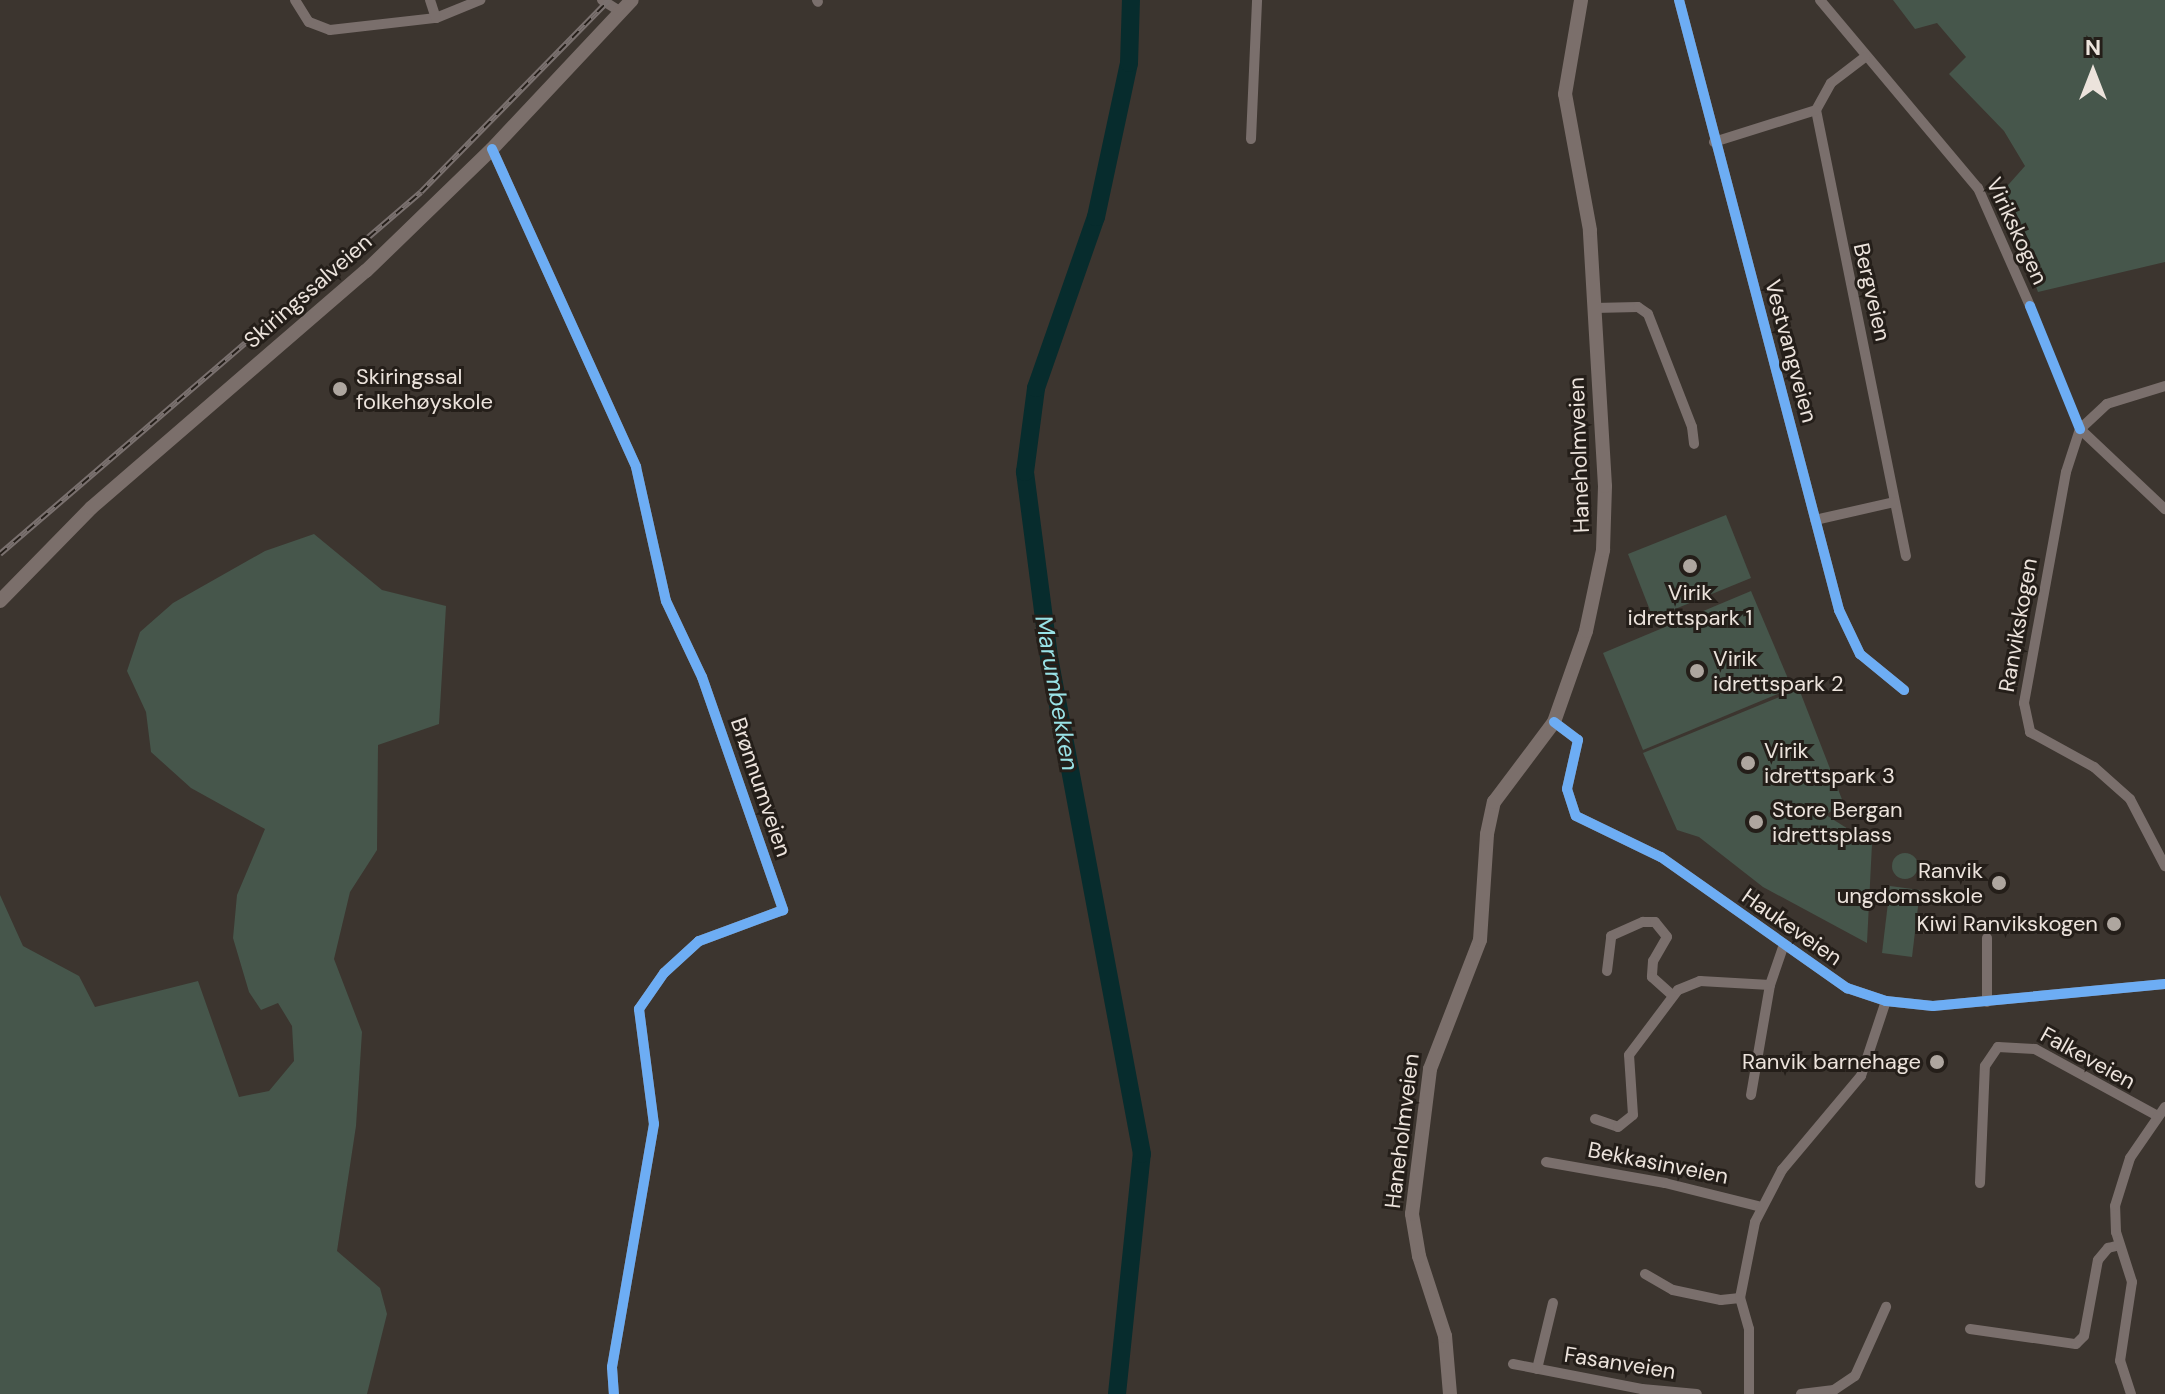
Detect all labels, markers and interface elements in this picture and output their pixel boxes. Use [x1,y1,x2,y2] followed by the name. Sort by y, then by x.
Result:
[2053,32,2133,112] north arrow
[2085,33,2101,62] text: N
[1981,173,2053,289] street label: Virikskogen
[239,228,377,354] street label: Skiringssalveien
[1848,240,1896,344] street label: Bergveien
[1759,277,1823,425] street label: Vestvangveien
[356,363,493,414] place label: Skiringssal folkehøyskole
[1563,377,1595,533] street label: Haneholmveien
[331,380,349,398] marker: Skiringssal folkehøyskole
[1993,556,2043,694] street label: Ranvikskogen
[1681,557,1699,575] marker: Virik idrettspark 1
[1628,579,1752,630] place label: Virik idrettspark 1
[1029,613,1085,773] water label: Marumbekken
[1713,645,1844,696] place label: Virik idrettspark 2
[1688,662,1706,680] marker: Virik idrettspark 2
[725,714,797,860] street label: Brønnumveien
[1764,737,1895,788] place label: Virik idrettspark 3
[1739,754,1757,772] marker: Virik idrettspark 3
[1772,796,1903,848] place label: Store Bergan idrettsplass
[1747,813,1765,831] marker: Store Bergan idrettsplass
[1837,857,1983,908] place label: Ranvik ungdomsskole
[1990,874,2008,892] marker: Ranvik ungdomsskole
[1737,883,1847,971] street label: Haukeveien
[1917,911,2098,937] place label: Kiwi Ranvikskogen
[2105,915,2123,933] marker: Kiwi Ranvikskogen
[2036,1021,2140,1095] street label: Falkeveien
[1742,1049,1921,1075] place label: Ranvik barnehage
[1379,1052,1425,1210] street label: Haneholmveien
[1928,1053,1946,1071] marker: Ranvik barnehage
[1586,1136,1730,1190] street label: Bekkasinveien
[1562,1341,1678,1385] street label: Fasanveien

